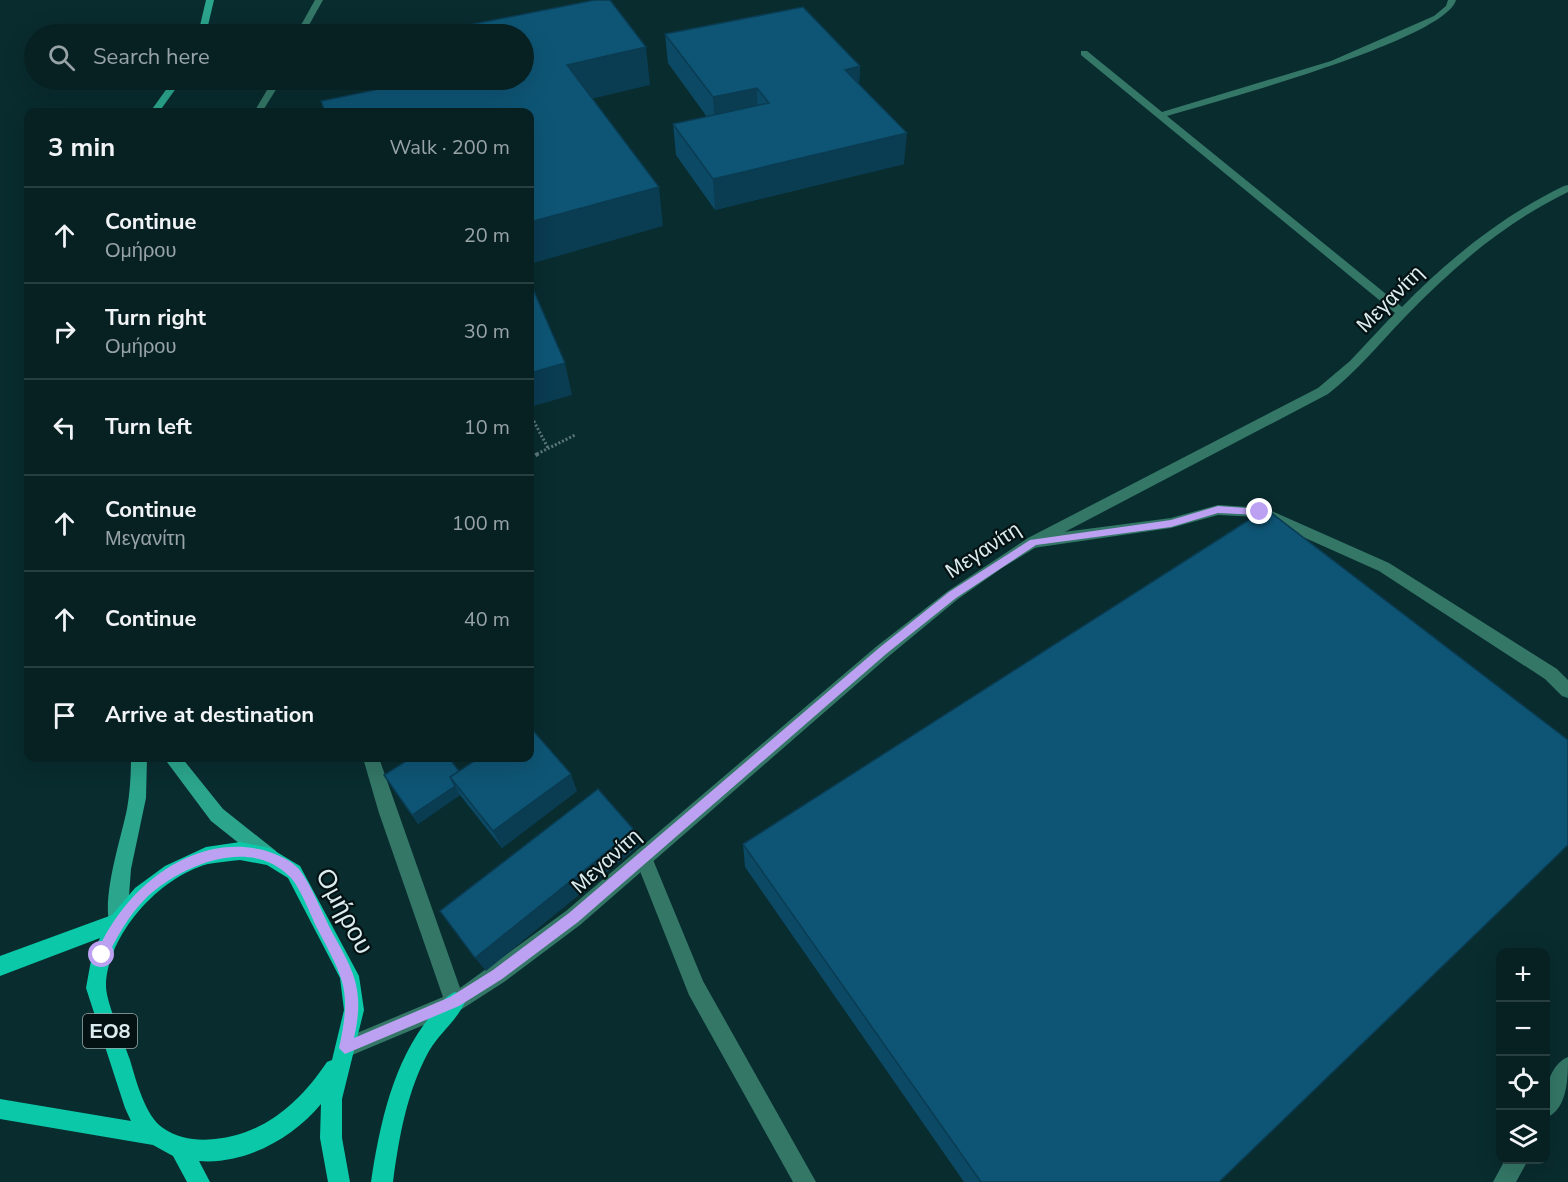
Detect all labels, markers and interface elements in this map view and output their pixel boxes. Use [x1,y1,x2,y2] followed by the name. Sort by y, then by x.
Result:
[24,24,534,90] search box
[45,41,78,74] icon: search
[93,42,210,72] text: Search here
[48,130,115,165] text: 3 min
[390,134,510,161] text: Walk · 200 m
[105,207,196,237] text: Continue
[48,219,81,252] icon: ahead
[464,222,510,249] text: 20 m
[105,237,176,264] text: Ομήρου
[1350,259,1430,339] street label: Μεγανίτη
[105,303,206,333] text: Turn right
[48,315,81,348] icon: right
[464,318,510,345] text: 30 m
[105,333,176,360] text: Ομήρου
[48,411,81,444] icon: left
[105,412,192,442] text: Turn left
[464,414,510,441] text: 10 m
[105,495,196,525] text: Continue
[1246,498,1272,524] route end
[48,507,81,540] icon: ahead
[452,510,510,537] text: 100 m
[940,515,1026,585] street label: Μεγανίτη
[105,525,186,552] text: Μεγανίτη
[48,603,81,636] icon: ahead
[105,604,196,634] text: Continue
[464,606,510,633] text: 40 m
[48,699,81,732] icon: arrive
[105,700,314,730] text: Arrive at destination
[565,822,647,900] street label: Μεγανίτη
[307,862,382,960] street label: Ομήρου
[88,941,114,967] route start
[1496,948,1550,1164] map controls
[1496,948,1550,1002] button: +
[1496,1002,1550,1056] button: −
[83,1014,137,1048] road number: ΕΟ8
[1496,1056,1550,1110] button: locate
[1496,1110,1550,1164] button: layers

